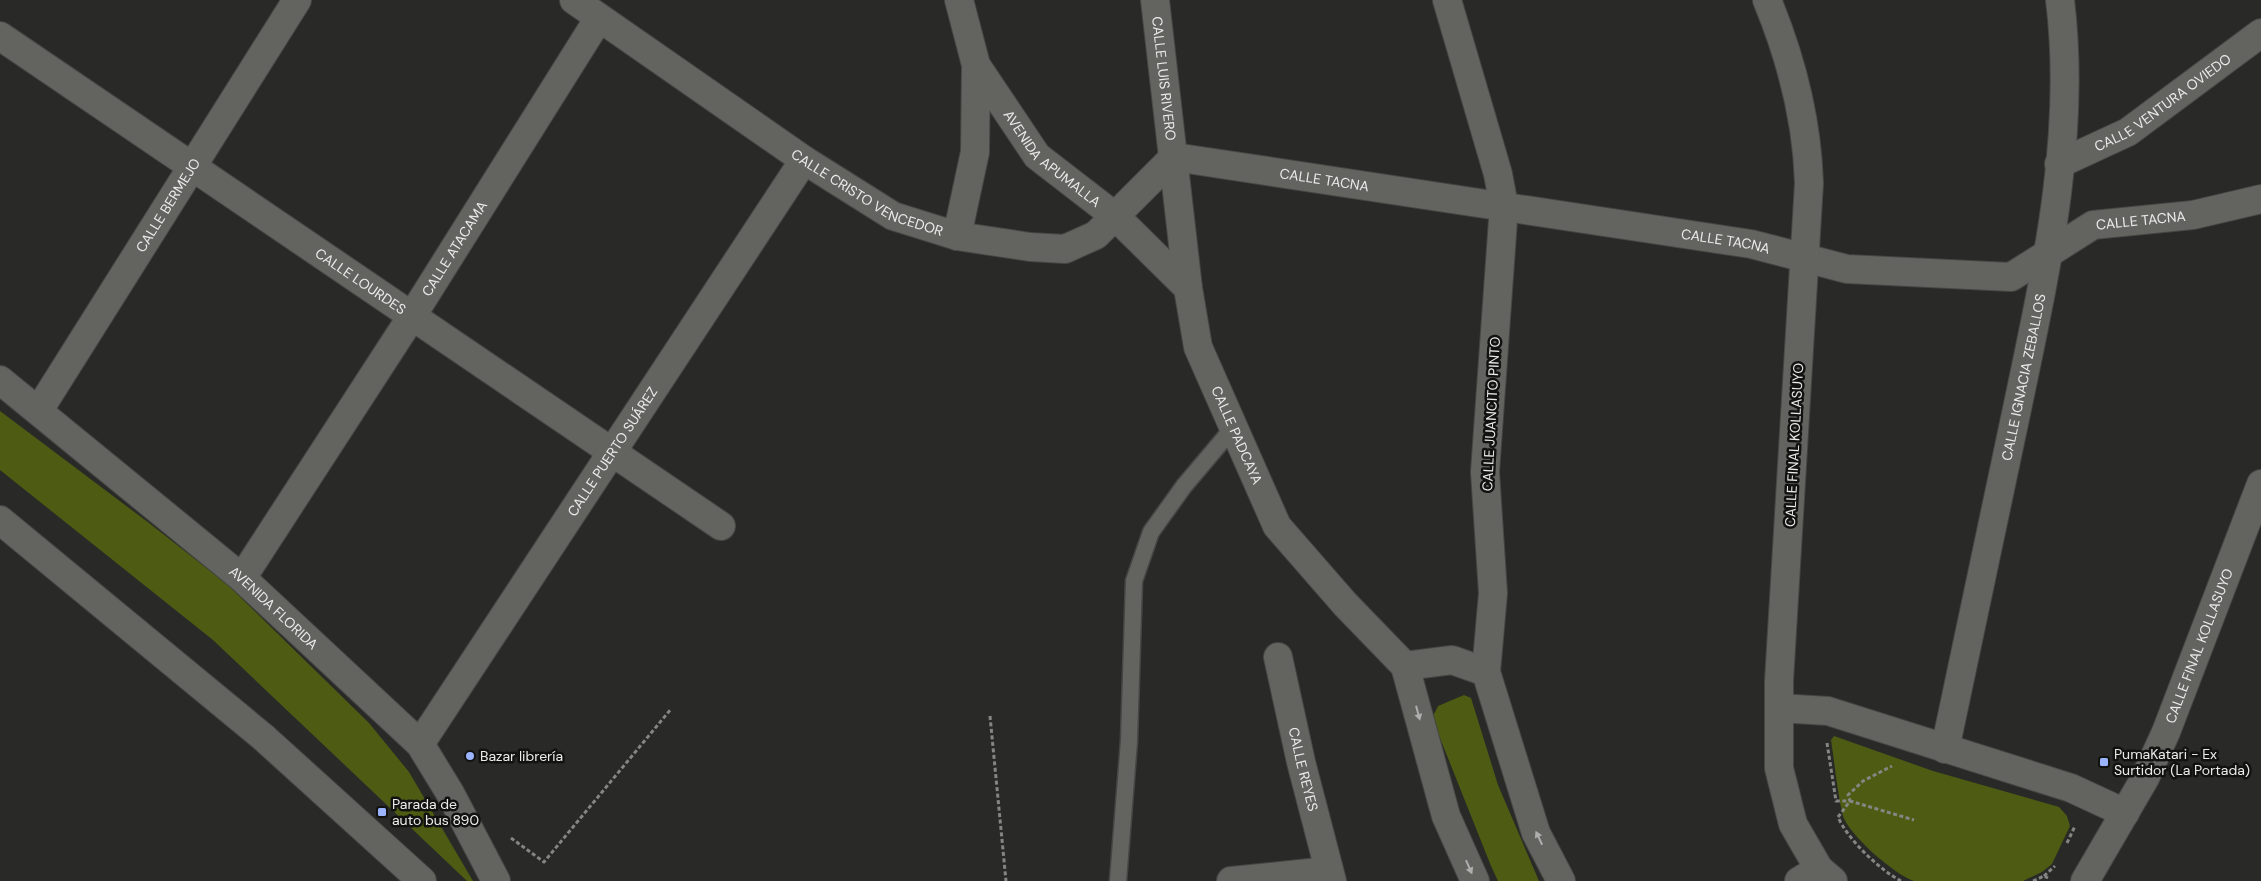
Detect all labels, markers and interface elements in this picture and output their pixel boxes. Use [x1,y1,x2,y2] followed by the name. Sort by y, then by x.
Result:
[1148,15,1180,142] street label: CALLE LUIS RIVERO
[2091,49,2235,155] street label: CALLE VENTURA OVIEDO
[1000,106,1104,211] street label: AVENIDA APUMALLA
[788,145,945,240] street label: CALLE CRISTO VENCEDOR
[132,155,204,256] street label: CALLE BERMEJO
[1278,164,1370,195] street label: CALLE TACNA
[418,197,491,300] street label: CALLE ATACAMA
[2095,207,2186,234] street label: CALLE TACNA
[1680,225,1772,258] street label: CALLE TACNA
[312,244,410,318] street label: CALLE LOURDES
[1997,292,2049,462] street label: CALLE IGNACIA ZEBALLOS
[1478,336,1504,492] street label: CALLE JUANCITO PINTO
[1781,362,1807,528] street label: CALLE FINAL KOLLASUYO
[1207,383,1266,487] street label: CALLE PADCAYA
[563,384,661,520] street label: CALLE PUERTO SUÁREZ
[225,562,322,653] street label: AVENIDA FLORIDA
[2161,566,2237,726] street label: CALLE FINAL KOLLASUYO
[1414,705,1422,720] one-way arrow
[1285,725,1322,813] street label: CALLE REYES
[2114,745,2250,779] place label: PumaKatari - Ex Surtidor (La Portada)
[480,747,563,765] place label: Bazar librería
[464,750,476,762] marker: Bazar librería
[2098,756,2110,768] marker: PumaKatari - Ex Surtidor (La Portada)
[392,795,479,829] place label: Parada de auto bus 890
[376,806,388,818] marker: Parada de auto bus 890
[1535,830,1543,845] one-way arrow
[1465,860,1473,874] one-way arrow

